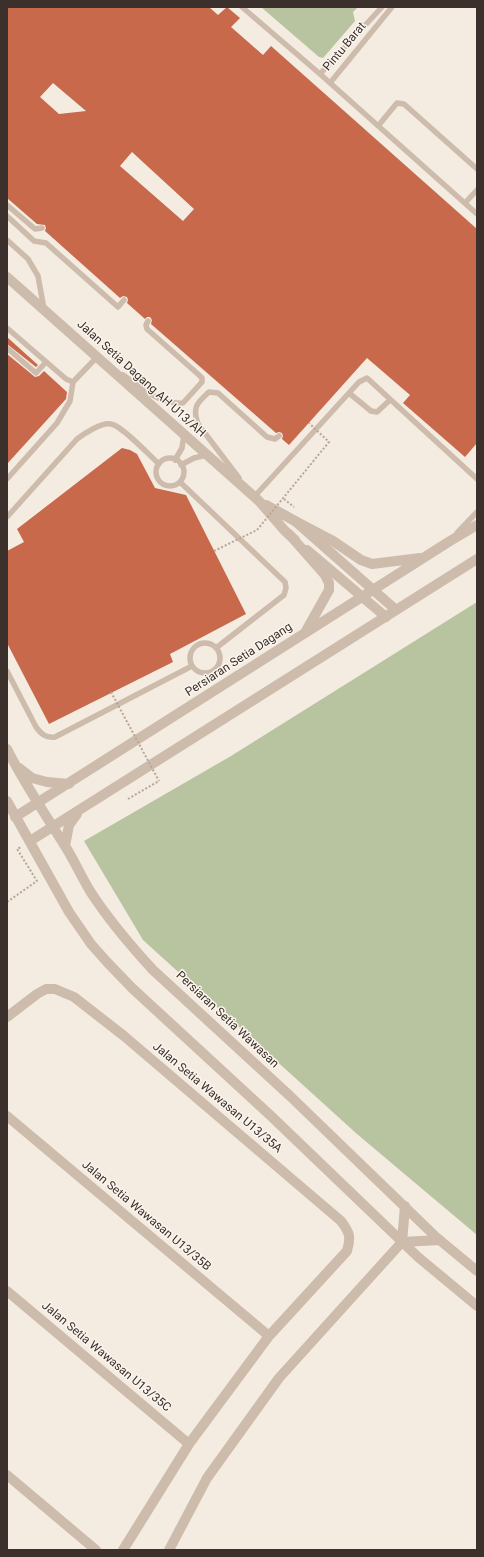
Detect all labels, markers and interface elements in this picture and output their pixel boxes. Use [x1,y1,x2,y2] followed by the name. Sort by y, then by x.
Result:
[321,20,369,74] street label: Pintu Barat
[74,317,208,441] street label: Jalan Setia Dagang AH U13/AH
[183,620,295,700] street label: Persiaran Setia Dagang
[173,969,281,1071] street label: Persiaran Setia Wawasan
[149,1040,285,1156] street label: Jalan Setia Wawasan U13/35A
[79,1158,213,1274] street label: Jalan Setia Wawasan U13/35B
[38,1299,174,1415] street label: Jalan Setia Wawasan U13/35C

